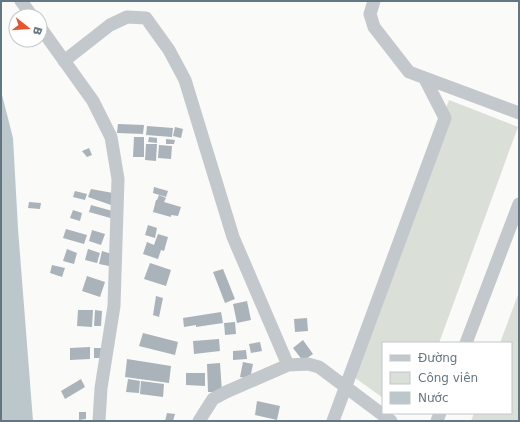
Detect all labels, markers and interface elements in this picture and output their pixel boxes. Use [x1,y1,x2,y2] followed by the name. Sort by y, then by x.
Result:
[8,8,48,48] north arrow
[30,25,45,37] text: B
[382,342,512,414] legend
[418,351,457,365] text: Đường
[418,371,478,385] text: Công viên
[418,391,449,405] text: Nước

